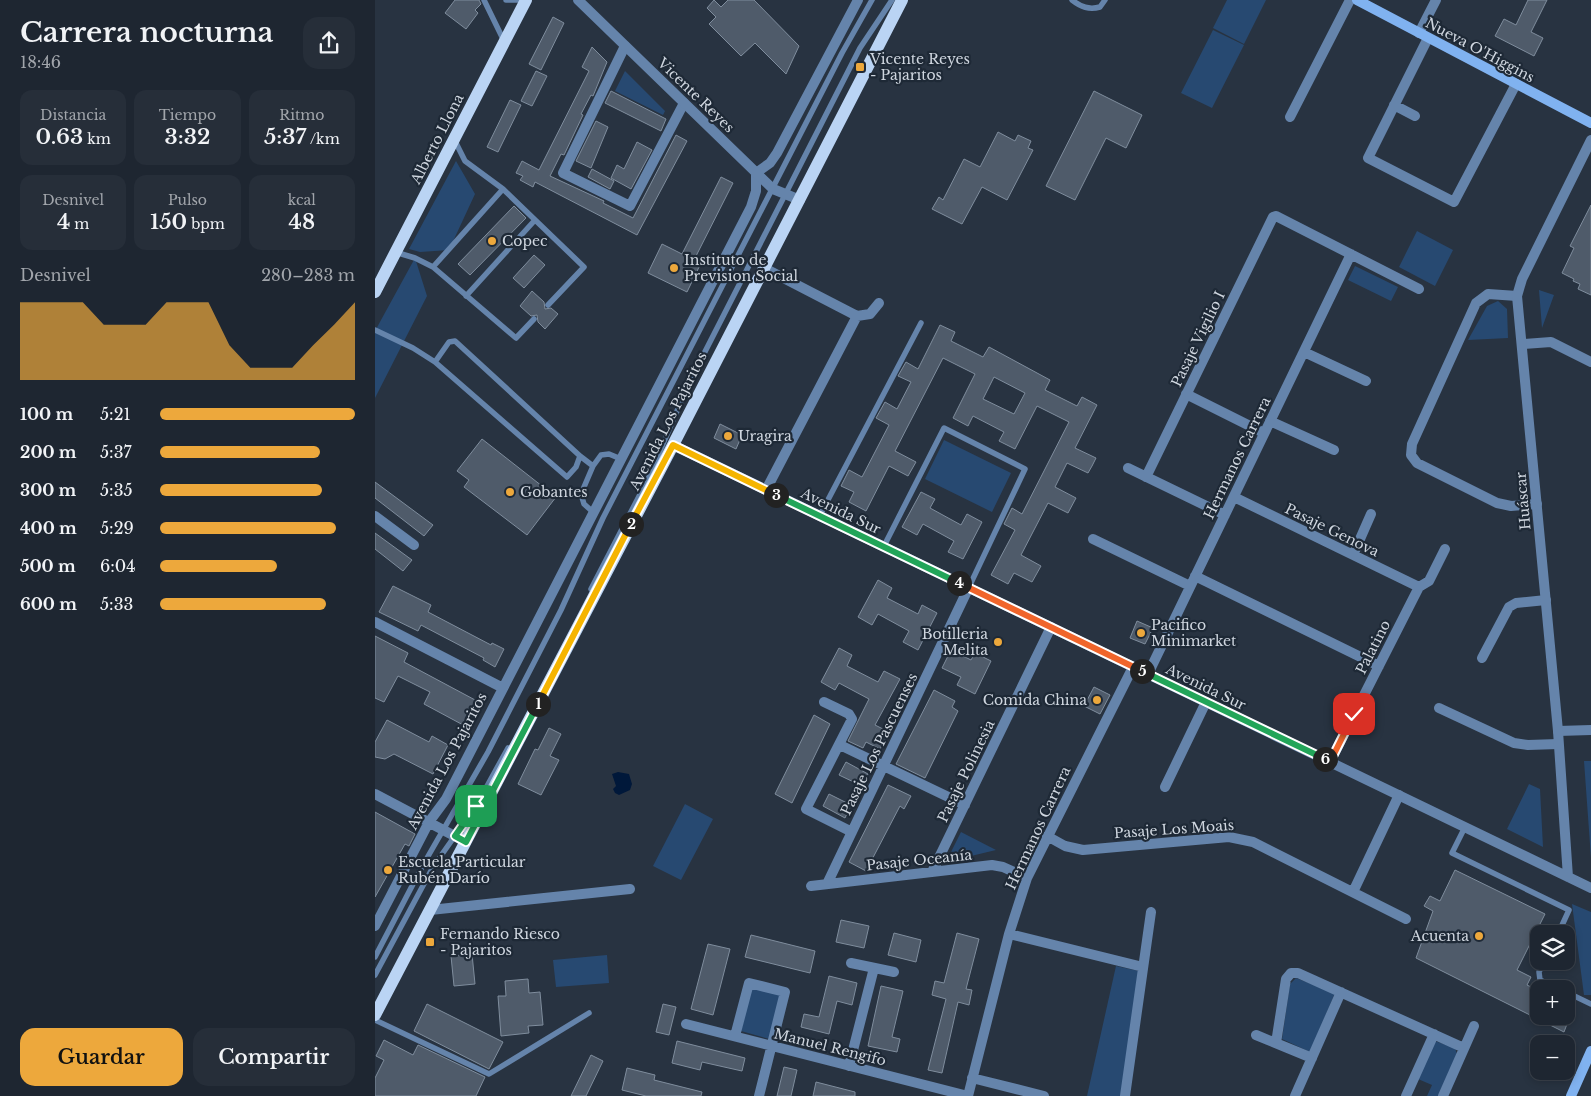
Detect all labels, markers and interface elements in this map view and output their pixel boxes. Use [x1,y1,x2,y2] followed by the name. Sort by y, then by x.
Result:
[1422,14,1538,86] street label: Nueva O'Higgins
[20,15,273,50] text: Carrera nocturna
[303,17,355,69] button: share
[869,50,970,84] place label: Vicente Reyes - Pajaritos
[20,52,61,72] text: 18:46
[653,53,738,136] street label: Vicente Reyes
[854,61,866,73] marker: Vicente Reyes - Pajaritos
[406,91,468,188] street label: Alberto Llona
[40,106,106,124] text: Distancia
[159,106,216,124] text: Tiempo
[279,106,324,124] text: Ritmo
[36,124,83,150] text: 0.63
[165,124,210,150] text: 3:32
[264,124,306,150] text: 5:37
[83,130,111,148] text: km
[306,130,340,148] text: /km
[42,191,104,209] text: Desnivel
[168,191,207,209] text: Pulso
[288,191,316,209] text: kcal
[57,209,70,235] text: 4
[150,209,187,235] text: 150
[289,209,315,235] text: 48
[70,215,89,233] text: m
[187,215,225,233] text: bpm
[502,232,548,250] place label: Copec
[486,235,498,247] marker: Copec
[684,251,798,285] place label: Instituto de Prevision Social
[668,262,680,274] marker: Instituto de Prevision Social
[20,265,91,285] text: Desnivel
[261,265,355,285] text: 280–283 m
[1167,288,1229,390] street label: Pasaje Vigilio I
[625,349,711,494] street label: Avenida Los Pajaritos
[1200,394,1275,522] street label: Hermanos Carrera
[20,404,73,424] text: 100 m
[100,404,131,424] text: 5:21
[738,427,792,445] place label: Uragira
[722,430,734,442] marker: Uragira
[20,442,77,462] text: 200 m
[100,442,132,462] text: 5:37
[1511,471,1534,531] street label: Huáscar
[20,480,76,500] text: 300 m
[100,480,133,500] text: 5:35
[763,482,789,508] pin: 3
[520,483,588,501] place label: Gobantes
[797,483,884,538] street label: Avenida Sur
[504,486,516,498] marker: Gobantes
[772,486,781,504] text: 3
[1282,499,1382,561] street label: Pasaje Genova
[619,512,643,536] pin: 2
[627,515,636,533] text: 2
[20,518,77,538] text: 400 m
[100,518,134,538] text: 5:29
[20,556,76,576] text: 500 m
[100,556,136,576] text: 6:04
[947,570,971,596] pin: 4
[955,574,964,592] text: 4
[20,594,77,614] text: 600 m
[100,594,133,614] text: 5:33
[1151,616,1237,650] place label: Pacifico Minimarket
[1352,617,1394,677] street label: Palatino
[922,625,988,659] place label: Botilleria Melita
[1135,627,1147,639] marker: Pacifico Minimarket
[992,636,1004,648] marker: Botilleria Melita
[1129,658,1155,684] pin: 5
[1162,659,1249,714] street label: Avenida Sur
[1138,662,1147,680] text: 5
[837,670,921,818] street label: Pasaje Los Pascuenses
[403,689,491,834] street label: Avenida Los Pajaritos
[983,691,1087,709] place label: Comida China
[525,692,551,716] pin: 1
[1333,693,1375,735] pin
[1091,694,1103,706] marker: Comida China
[535,695,542,713] text: 1
[1340,700,1368,728] icon: check
[933,717,999,825] street label: Pasaje Polinesia
[1313,746,1337,772] pin: 6
[1321,750,1330,768] text: 6
[1002,763,1075,892] street label: Hermanos Carrera
[455,785,497,827] pin
[462,792,490,820] icon: arrive
[1113,816,1235,842] street label: Pasaje Los Moais
[865,845,973,875] street label: Pasaje Oceanía
[398,853,526,887] place label: Escuela Particular Rubén Darío
[382,864,394,876] marker: Escuela Particular Rubén Darío
[440,925,560,959] place label: Fernando Riesco - Pajaritos
[1530,925,1575,1080] map controls
[1530,925,1575,970] button: layers
[1410,927,1469,945] place label: Acuenta
[1473,930,1485,942] marker: Acuenta
[424,936,436,948] marker: Fernando Riesco - Pajaritos
[1530,980,1575,1025] button: +
[772,1024,888,1070] street label: Manuel Rengifo
[20,1028,183,1086] button: Guardar
[193,1028,355,1086] button: Compartir
[1530,1035,1575,1080] button: −

